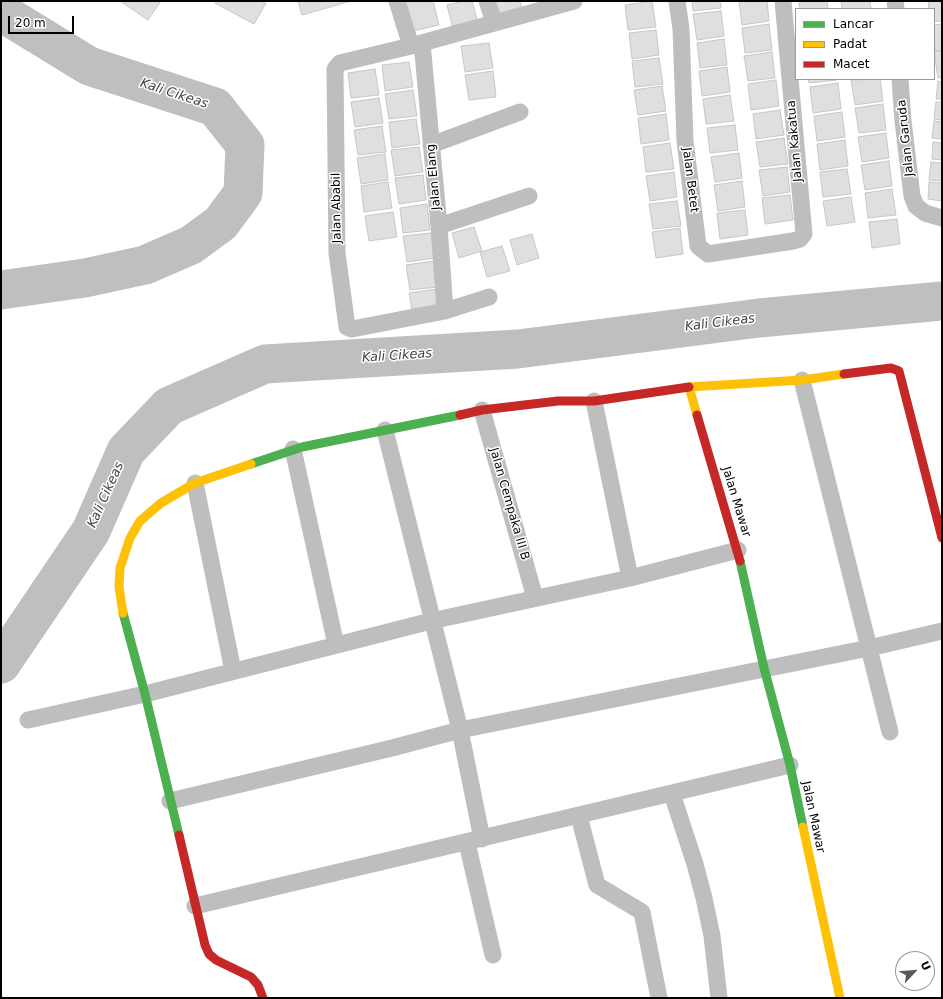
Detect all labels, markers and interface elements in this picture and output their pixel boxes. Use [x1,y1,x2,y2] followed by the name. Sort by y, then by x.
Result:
[10,8,76,34] scale bar
[795,8,935,80] legend
[15,16,46,30] text: 20 m
[833,17,874,31] text: Lancar
[833,37,867,51] text: Padat
[833,57,869,71] text: Macet
[138,76,210,112] water label: Kali Cikeas
[895,99,917,177] street label: Jalan Garuda
[784,100,806,182] street label: Jalan Kakatua
[424,143,444,211] street label: Jalan Elang
[679,147,701,213] street label: Jalan Betet
[329,173,345,243] street label: Jalan Ababil
[684,311,756,335] water label: Kali Cikeas
[361,346,433,366] water label: Kali Cikeas
[486,446,532,562] street label: Jalan Cempaka III B
[85,460,127,530] water label: Kali Cikeas
[718,465,754,539] street label: Jalan Mawar
[798,780,828,854] street label: Jalan Mawar
[895,951,935,991] north arrow
[918,959,933,973] text: U

